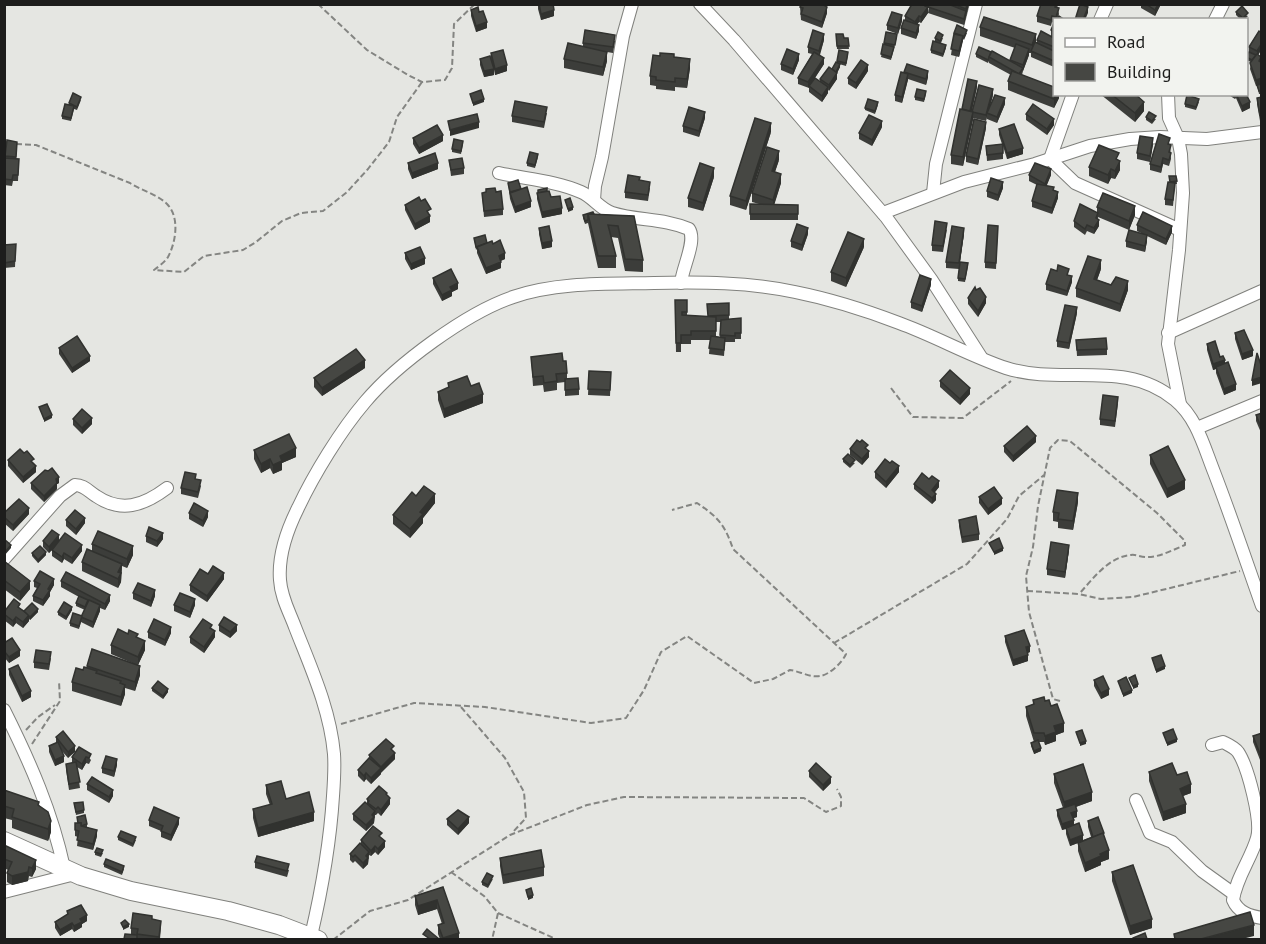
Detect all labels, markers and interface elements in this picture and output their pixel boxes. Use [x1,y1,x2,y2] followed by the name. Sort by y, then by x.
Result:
[1053,18,1248,96] legend
[1107,30,1145,53] text: Road
[1107,60,1171,83] text: Building

